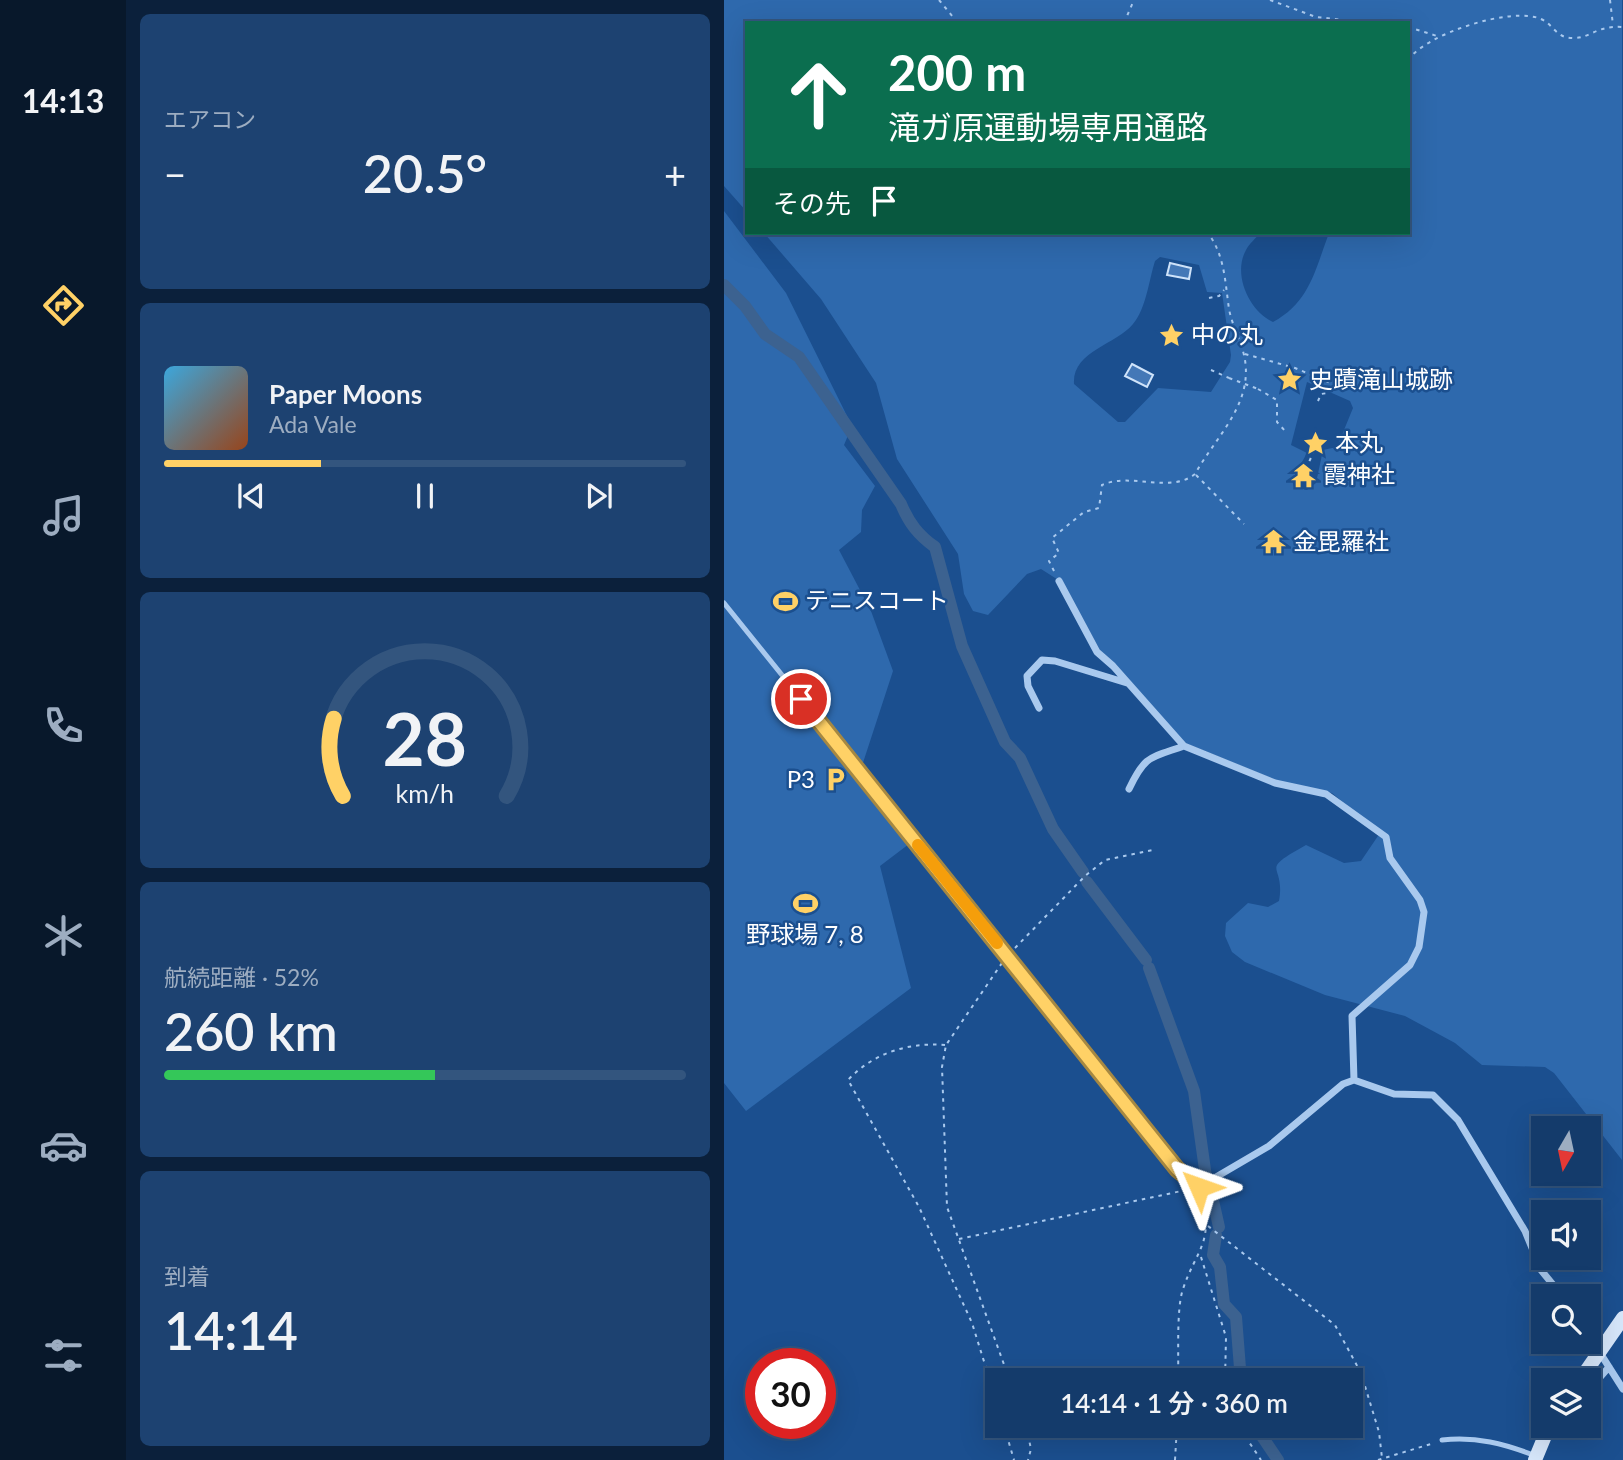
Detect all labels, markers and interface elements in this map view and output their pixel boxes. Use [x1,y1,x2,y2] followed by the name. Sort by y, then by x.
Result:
[888,43,1026,101] text: 200 m
[773,49,864,140] icon: ahead
[22,81,104,120] text: 14:13
[164,105,256,133] text: エアコン
[888,107,1208,146] text: 滝ガ原運動場専用通路
[363,142,487,204] text: 20.5°
[164,151,186,197] text: −
[664,151,686,197] text: +
[865,182,903,220] icon: arrive
[773,187,851,219] text: その先
[39,281,88,330] icon: directions
[1191,319,1263,348] place label: 中の丸
[1157,321,1185,349] place icon: 中の丸
[1309,364,1453,393] place label: 史蹟滝山城跡
[1275,366,1303,394] place icon: 史蹟滝山城跡
[269,378,422,410] text: Paper Moons
[269,410,357,438] text: Ada Vale
[1335,427,1383,456] place label: 本丸
[1301,429,1329,457] place icon: 本丸
[1323,459,1395,488] place label: 霞神社
[1289,461,1317,489] temple icon: 霞神社
[232,477,270,515] icon: previous
[406,477,444,515] icon: pause
[580,477,618,515] icon: next
[39,491,88,540] icon: music
[1293,526,1389,555] place label: 金毘羅社
[1259,528,1287,556] temple icon: 金毘羅社
[805,585,949,614] place label: テニスコート
[771,587,799,615] sports icon: テニスコート
[771,669,831,729] pin
[782,680,820,718] icon: arrive
[383,694,467,782] text: 28
[39,701,88,750] icon: phone
[787,764,815,793] place label: P3
[821,766,849,794] parking icon: P3
[396,778,454,808] text: km/h
[791,890,819,918] sports icon: 野球場 7, 8
[39,911,88,960] icon: climate
[746,919,864,948] place label: 野球場 7, 8
[164,963,319,991] text: 航続距離 · 52%
[164,1000,338,1062] text: 260 km
[1531,1116,1601,1186] north arrow
[1531,1116,1601,1438] map controls
[39,1121,88,1170] icon: car
[1162,1150,1236,1224] position arrow
[1531,1200,1601,1270] button: sound
[164,1262,210,1290] text: 到着
[1531,1284,1601,1354] button: search
[164,1299,298,1361] text: 14:14
[39,1331,88,1380] icon: filters
[745,1348,836,1439] speed limit sign: 30
[1531,1368,1601,1438] button: layers
[1060,1387,1288,1419] text: 14:14 · 1 分 · 360 m

